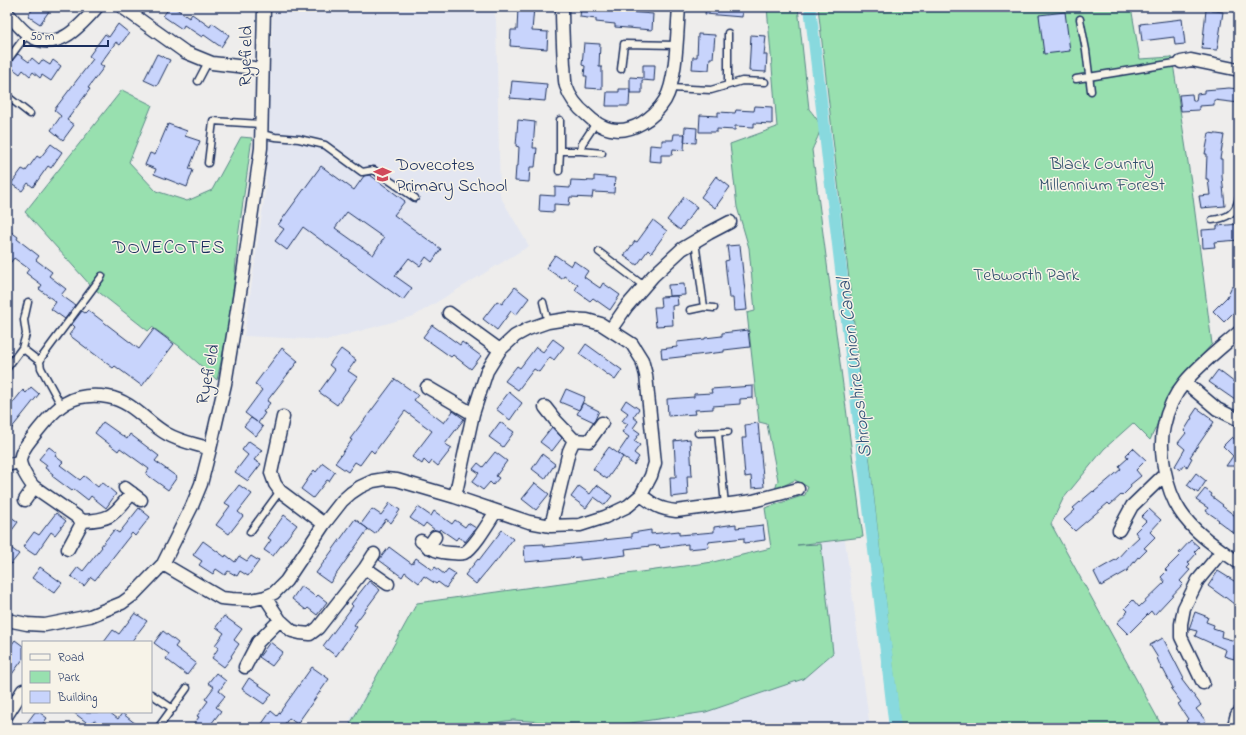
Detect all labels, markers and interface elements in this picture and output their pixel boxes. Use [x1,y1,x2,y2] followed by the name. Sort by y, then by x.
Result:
[24,22,108,48] scale bar
[233,25,261,87] street label: Ryefield
[30,28,54,46] text: 50 m
[1039,152,1165,199] park label: Black Country Millennium Forest
[395,153,507,200] place label: Dovecotes Primary School
[373,164,393,184] school or university icon: Dovecotes Primary School
[112,235,225,262] district label: DOVECOTES
[973,263,1079,289] park label: Tebworth Park
[831,273,880,459] water label: Shropshire Union Canal
[190,342,228,407] street label: Ryefield
[22,641,152,713] legend
[58,649,84,667] text: Road
[58,669,80,687] text: Park
[57,689,97,708] text: Building

